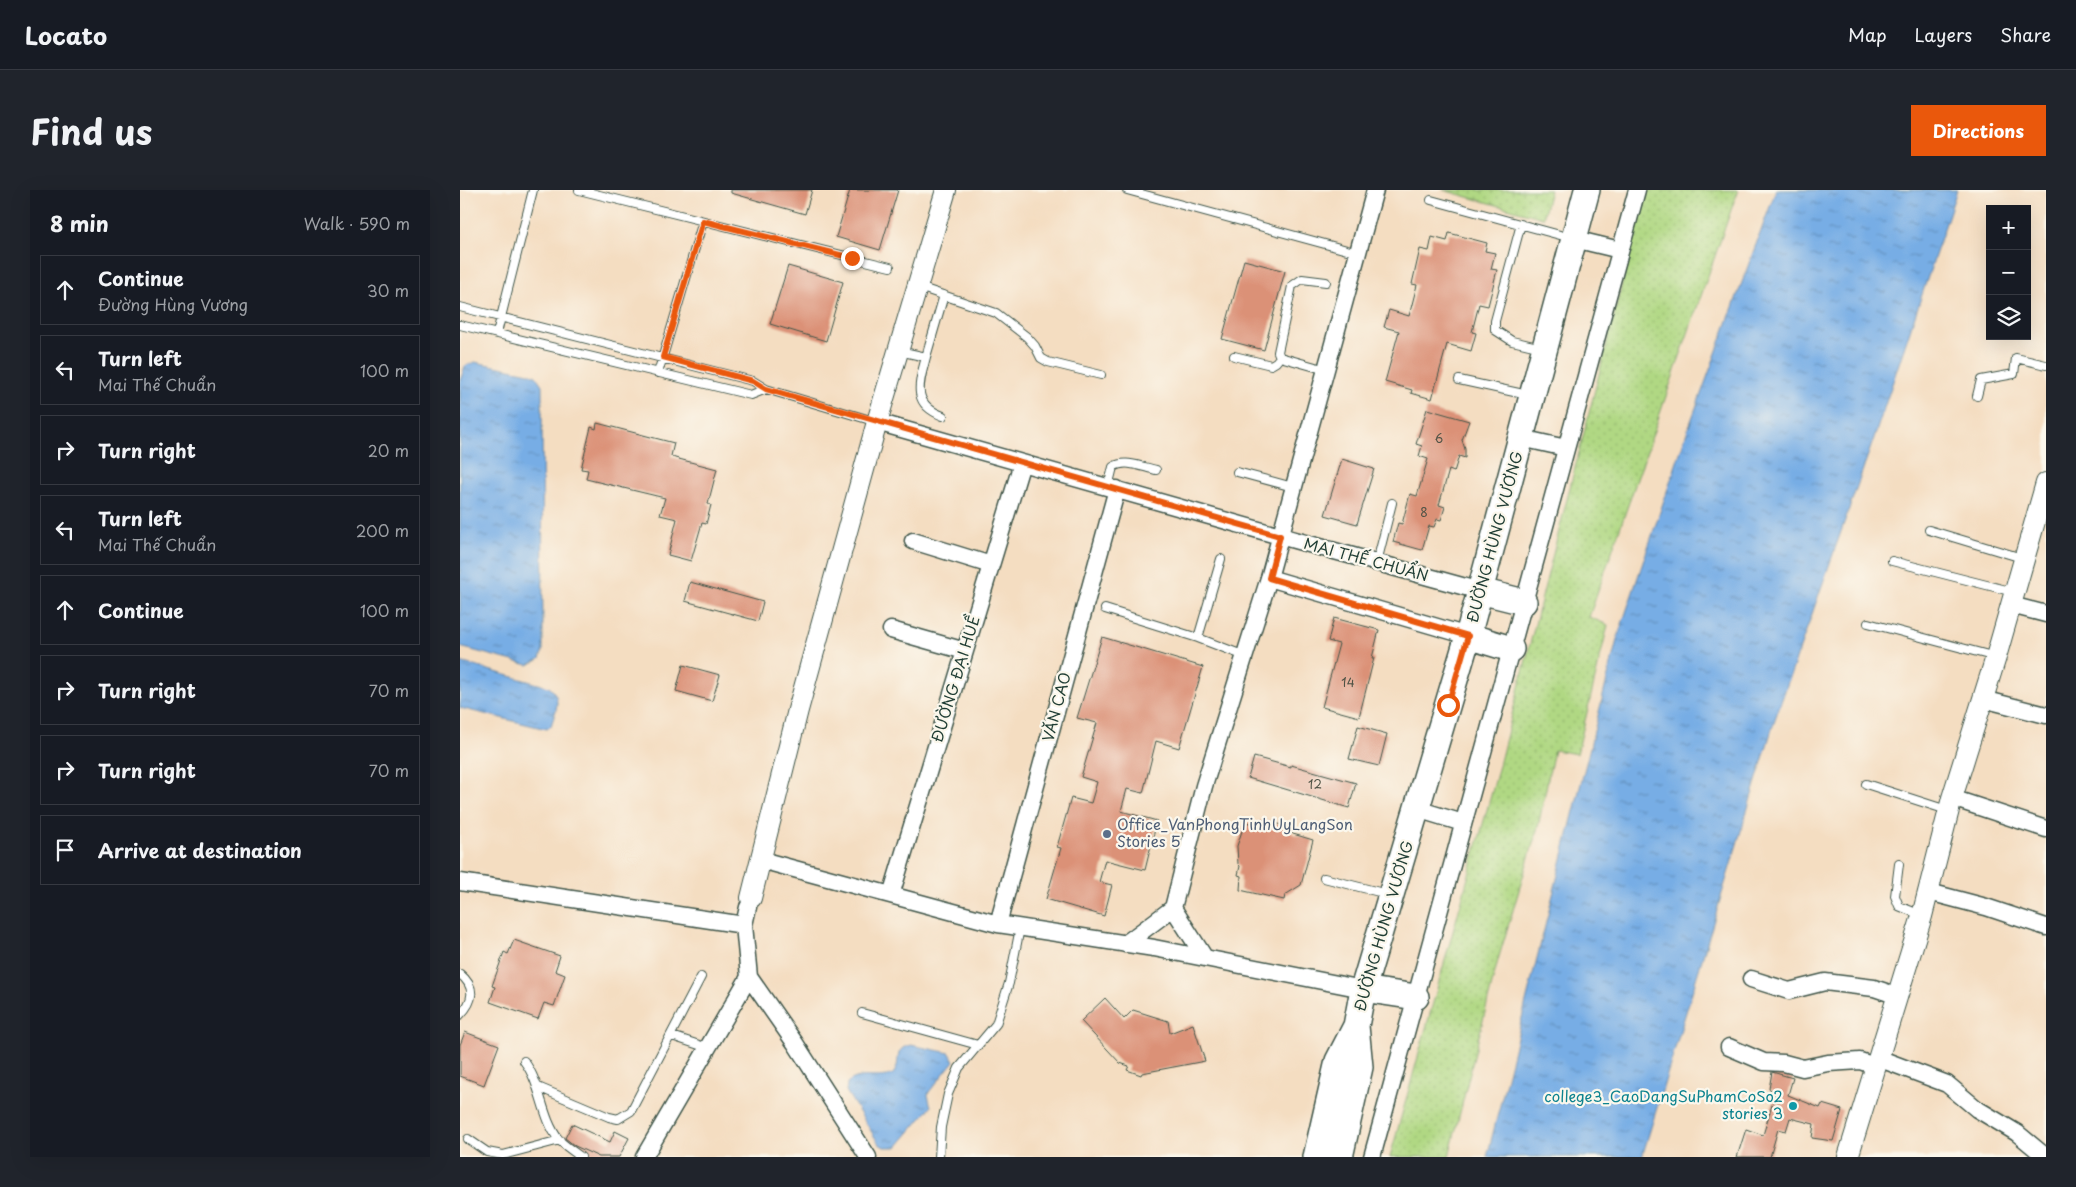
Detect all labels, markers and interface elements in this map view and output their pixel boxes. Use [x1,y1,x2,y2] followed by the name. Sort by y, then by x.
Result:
[25,17,107,53] text: Locato
[1848,21,1887,48] text: Map
[1915,21,1972,48] text: Layers
[2000,21,2051,48] text: Share
[30,104,152,157] text: Find us
[1911,105,2046,156] button: Directions
[1986,205,2031,340] map controls
[1986,205,2031,250] button: +
[50,207,109,239] text: 8 min
[304,211,410,235] text: Walk · 590 m
[841,247,864,270] route end
[1986,250,2031,295] button: −
[98,264,184,292] text: Continue
[51,276,79,304] icon: ahead
[367,278,409,302] text: 30 m
[98,292,248,316] text: Đường Hùng Vương
[1986,295,2031,340] button: layers
[98,344,182,372] text: Turn left
[51,356,79,384] icon: left
[360,358,409,382] text: 100 m
[98,372,216,396] text: Mai Thế Chuẩn
[1435,429,1443,447] house number: 6
[51,436,79,464] icon: right
[98,436,196,464] text: Turn right
[368,438,409,462] text: 20 m
[1460,448,1527,625] street label: ĐƯỜNG HÙNG VƯƠNG
[1420,503,1428,521] house number: 8
[98,504,182,532] text: Turn left
[51,516,79,544] icon: left
[356,518,409,542] text: 200 m
[1302,531,1431,586] street label: MAI THẾ CHUẨN
[98,532,216,556] text: Mai Thế Chuẩn
[51,596,79,624] icon: ahead
[98,596,184,624] text: Continue
[360,598,409,622] text: 100 m
[924,612,985,745] street label: ĐƯỜNG ĐẠI HUỀ
[1035,669,1076,744] street label: VĂN CAO
[1341,673,1355,691] house number: 14
[51,676,79,704] icon: right
[98,676,196,704] text: Turn right
[369,678,409,702] text: 70 m
[1437,694,1460,717] route start
[51,756,79,784] icon: right
[98,756,196,784] text: Turn right
[369,758,409,782] text: 70 m
[1308,775,1322,793] house number: 12
[1117,812,1353,852] place label: Office_VanPhongTinhUyLangSon Stories 5
[1101,828,1113,840] marker: Office_VanPhongTinhUyLangSon Stories 5
[51,836,79,864] icon: arrive
[98,836,302,864] text: Arrive at destination
[1347,838,1418,1014] street label: ĐƯỜNG HÙNG VƯƠNG
[1544,1084,1783,1124] place label: college3_CaoDangSuPhamCoSo2 stories 3
[1787,1100,1799,1112] marker: college3_CaoDangSuPhamCoSo2 stories 3

